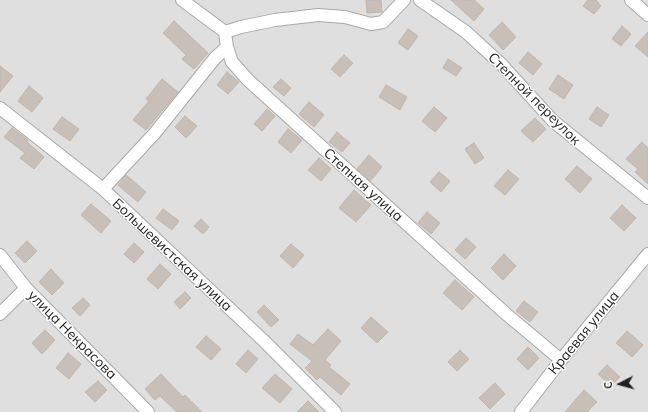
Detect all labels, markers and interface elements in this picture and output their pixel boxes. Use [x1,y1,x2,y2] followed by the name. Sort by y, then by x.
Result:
[484,49,584,149] street label: Степной переулок
[320,145,406,225] street label: Степная улица
[109,195,235,315] street label: Большевистская улица
[24,287,120,383] street label: улица Некрасова
[545,288,623,378] street label: Краевая улица
[600,364,640,404] north arrow
[601,381,615,390] text: С

